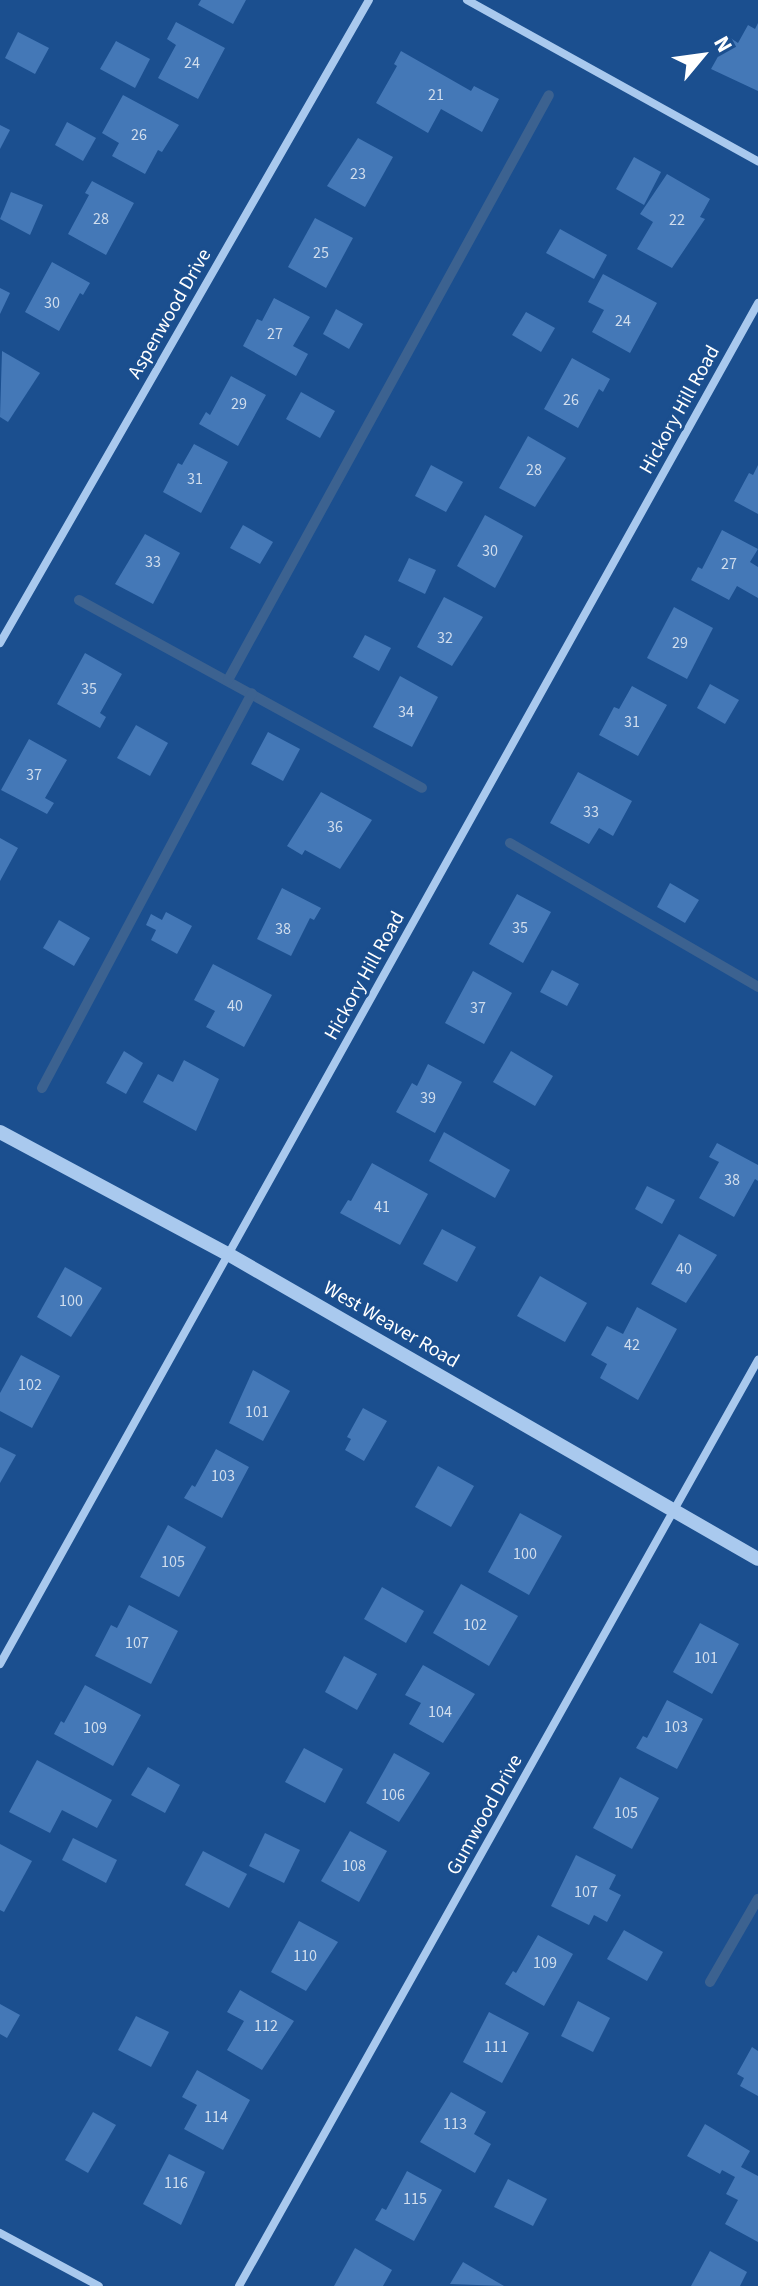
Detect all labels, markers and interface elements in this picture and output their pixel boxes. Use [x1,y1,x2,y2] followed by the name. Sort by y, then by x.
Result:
[662,16,742,96] north arrow
[705,30,741,59] text: N
[184,53,200,73] house number: 24
[428,85,444,105] house number: 21
[131,125,147,145] house number: 26
[350,164,366,184] house number: 23
[93,209,109,229] house number: 28
[669,210,685,230] house number: 22
[313,243,329,263] house number: 25
[123,245,217,383] street label: Aspenwood Drive
[44,293,60,313] house number: 30
[615,311,631,331] house number: 24
[267,324,283,344] house number: 27
[635,342,725,478] street label: Hickory Hill Road
[563,390,579,410] house number: 26
[231,394,247,414] house number: 29
[526,460,542,480] house number: 28
[187,469,203,489] house number: 31
[482,541,498,561] house number: 30
[145,552,161,572] house number: 33
[721,554,737,574] house number: 27
[437,628,453,648] house number: 32
[672,633,688,653] house number: 29
[81,679,97,699] house number: 35
[398,702,414,722] house number: 34
[624,712,640,732] house number: 31
[26,765,42,785] house number: 37
[583,802,599,822] house number: 33
[327,817,343,837] house number: 36
[320,908,410,1044] street label: Hickory Hill Road
[512,918,528,938] house number: 35
[275,919,291,939] house number: 38
[227,996,243,1016] house number: 40
[470,998,486,1018] house number: 37
[420,1088,436,1108] house number: 39
[724,1170,740,1190] house number: 38
[374,1197,390,1217] house number: 41
[676,1259,692,1279] house number: 40
[319,1276,463,1374] street label: West Weaver Road
[59,1291,83,1311] house number: 100
[624,1335,640,1355] house number: 42
[18,1375,42,1395] house number: 102
[245,1402,269,1422] house number: 101
[211,1466,235,1486] house number: 103
[513,1544,537,1564] house number: 100
[161,1552,185,1572] house number: 105
[463,1615,487,1635] house number: 102
[125,1633,149,1653] house number: 107
[694,1648,718,1668] house number: 101
[428,1702,452,1722] house number: 104
[664,1717,688,1737] house number: 103
[83,1718,107,1738] house number: 109
[442,1750,528,1880] street label: Gumwood Drive
[381,1785,405,1805] house number: 106
[614,1803,638,1823] house number: 105
[342,1856,366,1876] house number: 108
[574,1882,598,1902] house number: 107
[293,1946,317,1966] house number: 110
[533,1953,557,1973] house number: 109
[254,2016,278,2036] house number: 112
[484,2037,508,2057] house number: 111
[204,2107,228,2127] house number: 114
[443,2114,467,2134] house number: 113
[164,2173,188,2193] house number: 116
[403,2189,427,2209] house number: 115

